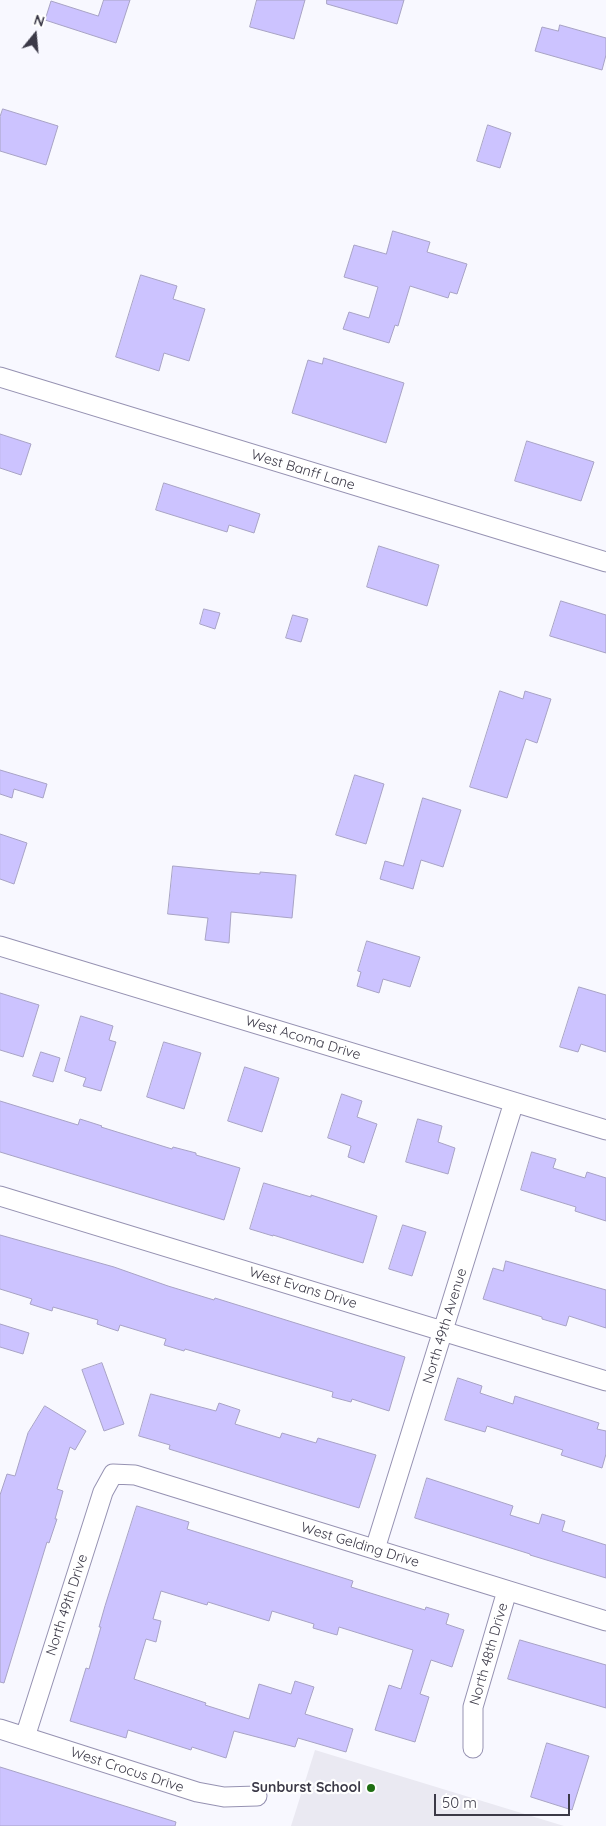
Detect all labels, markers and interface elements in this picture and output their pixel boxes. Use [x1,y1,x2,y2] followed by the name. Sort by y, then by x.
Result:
[10,10,60,60] north arrow
[32,11,47,31] text: N
[249,446,357,494] street label: West Banff Lane
[243,1012,363,1064] street label: West Acoma Drive
[247,1264,359,1312] street label: West Evans Drive
[419,1266,471,1386] street label: North 49th Avenue
[299,1519,421,1571] street label: West Gelding Drive
[43,1552,91,1658] street label: North 49th Drive
[466,1601,512,1707] street label: North 48th Drive
[68,1744,186,1796] street label: West Crocus Drive
[252,1780,361,1796] place label: Sunburst School
[365,1782,377,1794] marker: Sunburst School
[436,1784,572,1816] scale bar
[442,1793,477,1812] text: 50 m

